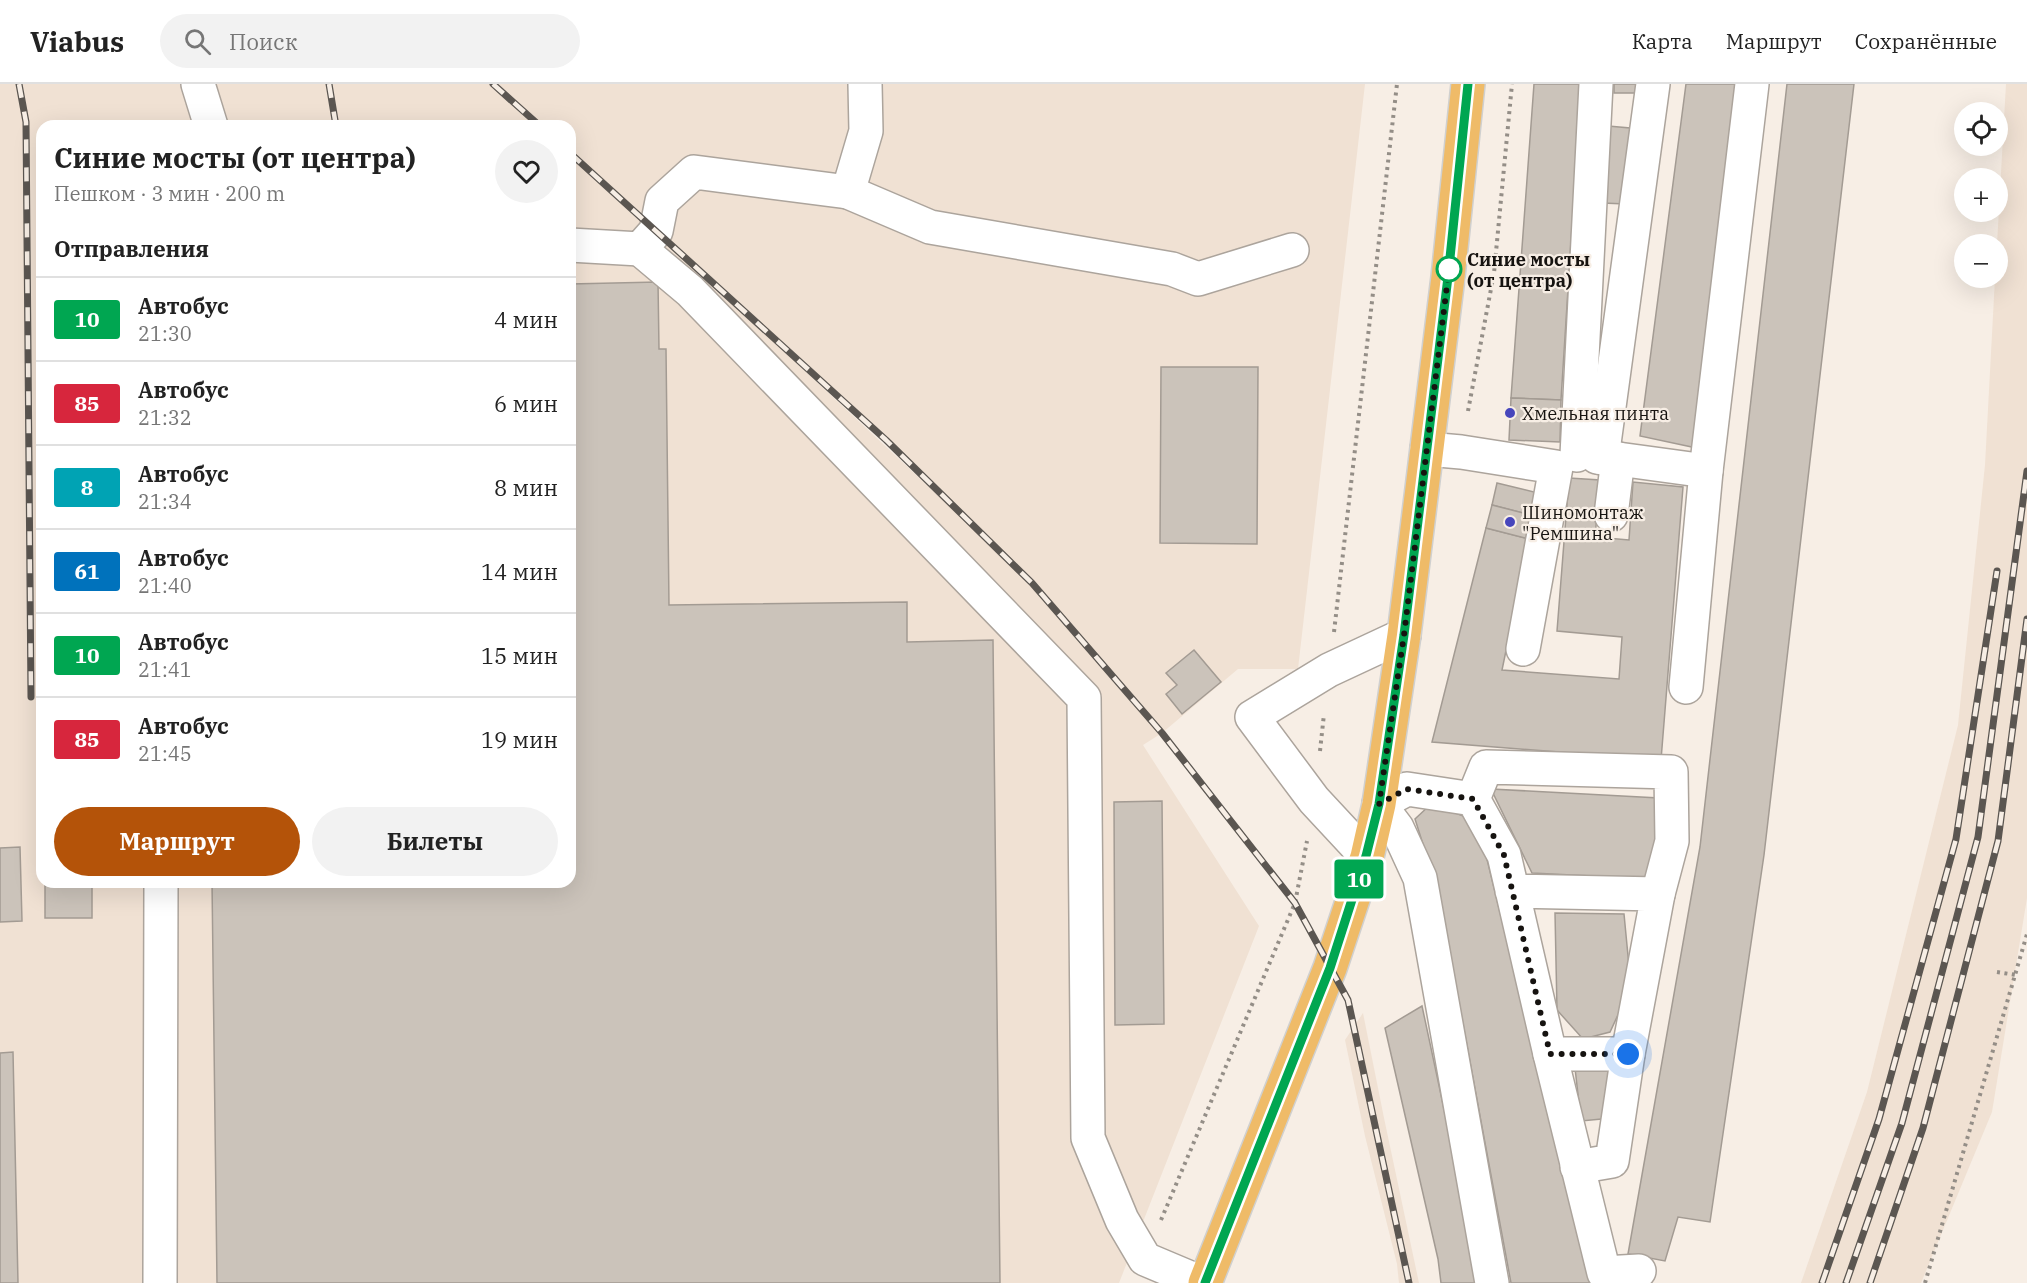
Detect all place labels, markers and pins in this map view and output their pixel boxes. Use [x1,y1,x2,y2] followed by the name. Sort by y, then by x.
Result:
[1467,248,1590,292] place label: Синие мосты (от центра)
[1436,256,1462,282] marker: Синие мосты (от центра)
[1522,402,1669,425] place label: Хмельная пинта
[1503,406,1517,420] marker: Хмельная пинта
[1522,501,1644,545] place label: Шиномонтаж "Ремшина"
[1503,515,1517,529] marker: Шиномонтаж "Ремшина"

